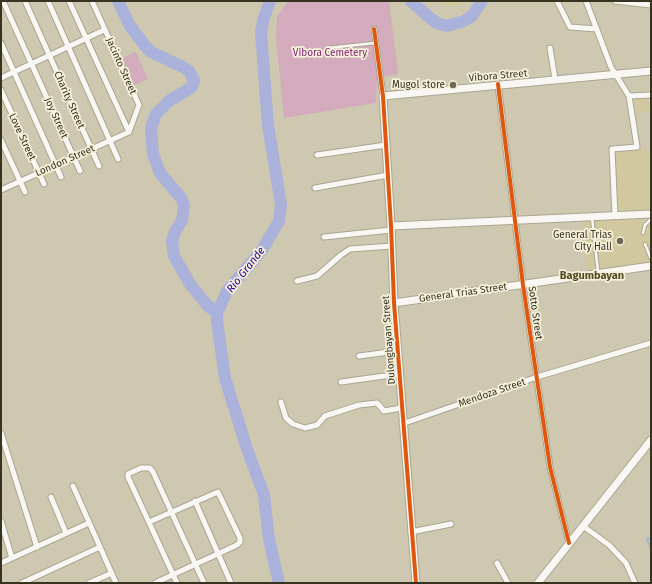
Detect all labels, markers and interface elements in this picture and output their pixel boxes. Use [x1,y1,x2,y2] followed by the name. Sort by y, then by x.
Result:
[103,36,139,96] street label: Jacinto Street
[293,47,367,59] park label: Vibora Cemetery
[468,67,528,85] street label: Vibora Street
[51,69,87,131] street label: Charity Street
[392,79,445,91] place label: Mugol store
[448,80,458,90] marker: Mugol store
[42,96,70,140] street label: Joy Street
[6,112,38,162] street label: Love Street
[33,143,97,179] street label: London Street
[553,229,612,252] place label: General Trias City Hall
[615,236,625,246] marker: General Trias City Hall
[224,245,268,295] water label: Rio Grande
[560,269,624,283] district label: Bagumbayan
[418,281,508,305] street label: General Trias Street
[525,285,545,341] street label: Sotto Street
[380,295,398,385] street label: Dulongbayan Street
[457,376,527,410] street label: Mendoza Street

